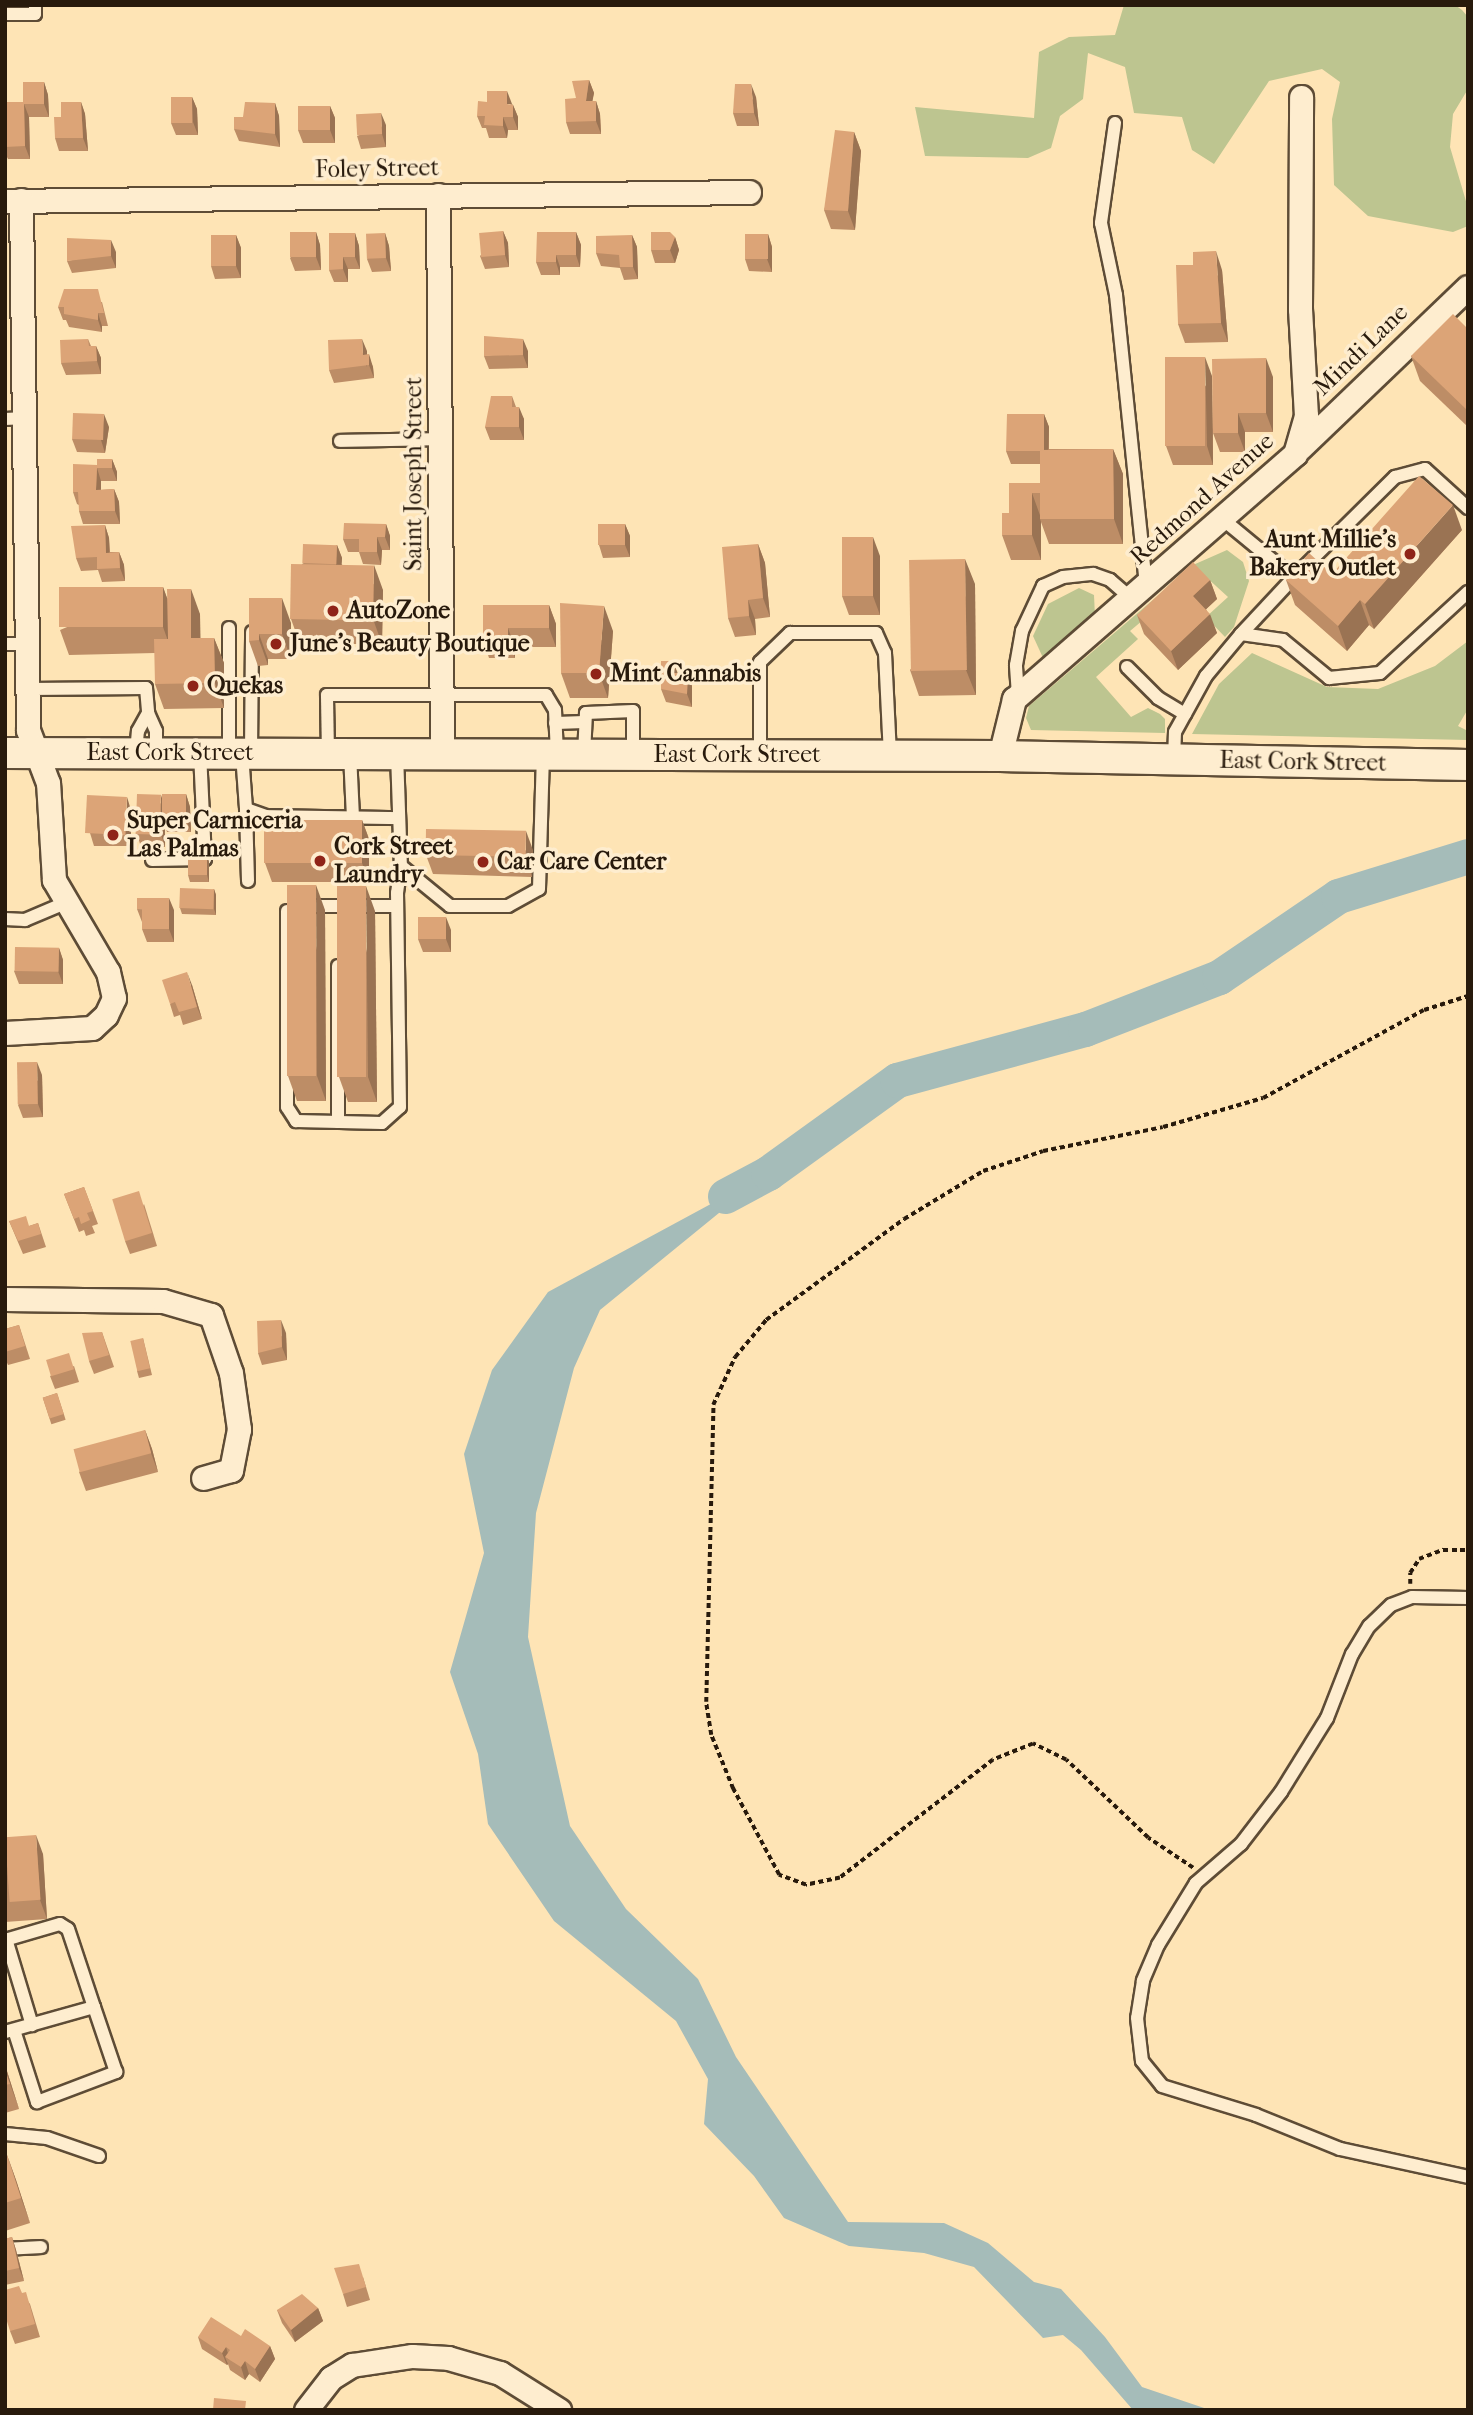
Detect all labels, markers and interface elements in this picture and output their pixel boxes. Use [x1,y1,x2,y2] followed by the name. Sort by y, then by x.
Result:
[315,154,439,184] street label: Foley Street
[1308,298,1414,402] street label: Mindi Lane
[400,377,428,571] street label: Saint Joseph Street
[1124,427,1280,571] street label: Redmond Avenue
[1249,526,1396,582] place label: Aunt Millie's Bakery Outlet
[1402,546,1418,562] marker: Aunt Millie's Bakery Outlet
[347,597,450,625] place label: AutoZone
[325,603,341,619] marker: AutoZone
[290,630,530,658] place label: June's Beauty Boutique
[268,636,284,652] marker: June's Beauty Boutique
[610,660,761,688] place label: Mint Cannabis
[588,666,604,682] marker: Mint Cannabis
[207,672,283,700] place label: Quekas
[185,678,201,694] marker: Quekas
[86,739,254,767] street label: East Cork Street
[653,741,821,769] street label: East Cork Street
[1219,746,1387,778] street label: East Cork Street
[127,807,302,863] place label: Super Carniceria Las Palmas
[105,827,121,843] marker: Super Carniceria Las Palmas
[334,833,453,889] place label: Cork Street Laundry
[497,848,666,876] place label: Car Care Center
[312,853,328,869] marker: Cork Street Laundry
[475,854,491,870] marker: Car Care Center

